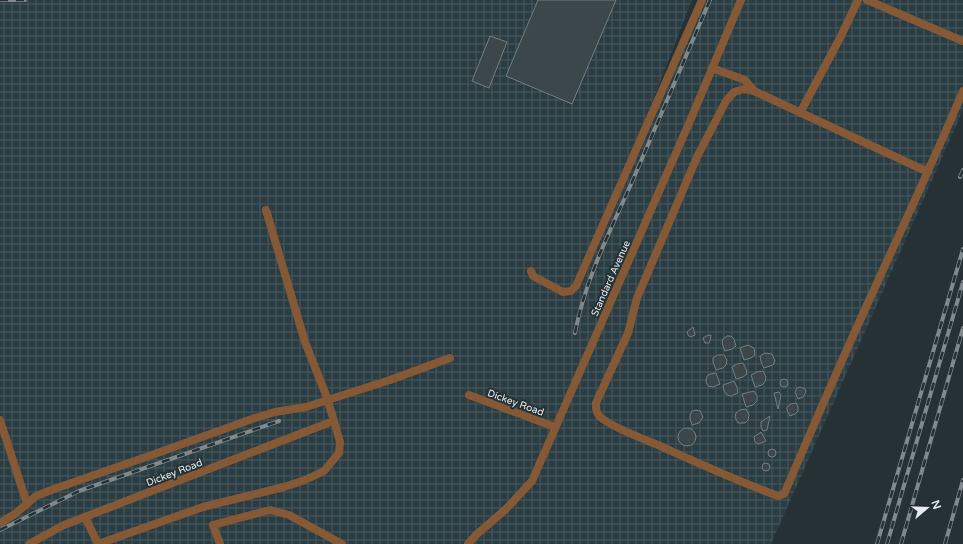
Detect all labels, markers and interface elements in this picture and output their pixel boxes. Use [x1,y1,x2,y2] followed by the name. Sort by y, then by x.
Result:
[589,238,633,318] street label: Standard Avenue
[486,387,546,419] street label: Dickey Road
[145,457,204,489] street label: Dickey Road
[907,488,947,528] north arrow
[928,499,944,511] text: N

